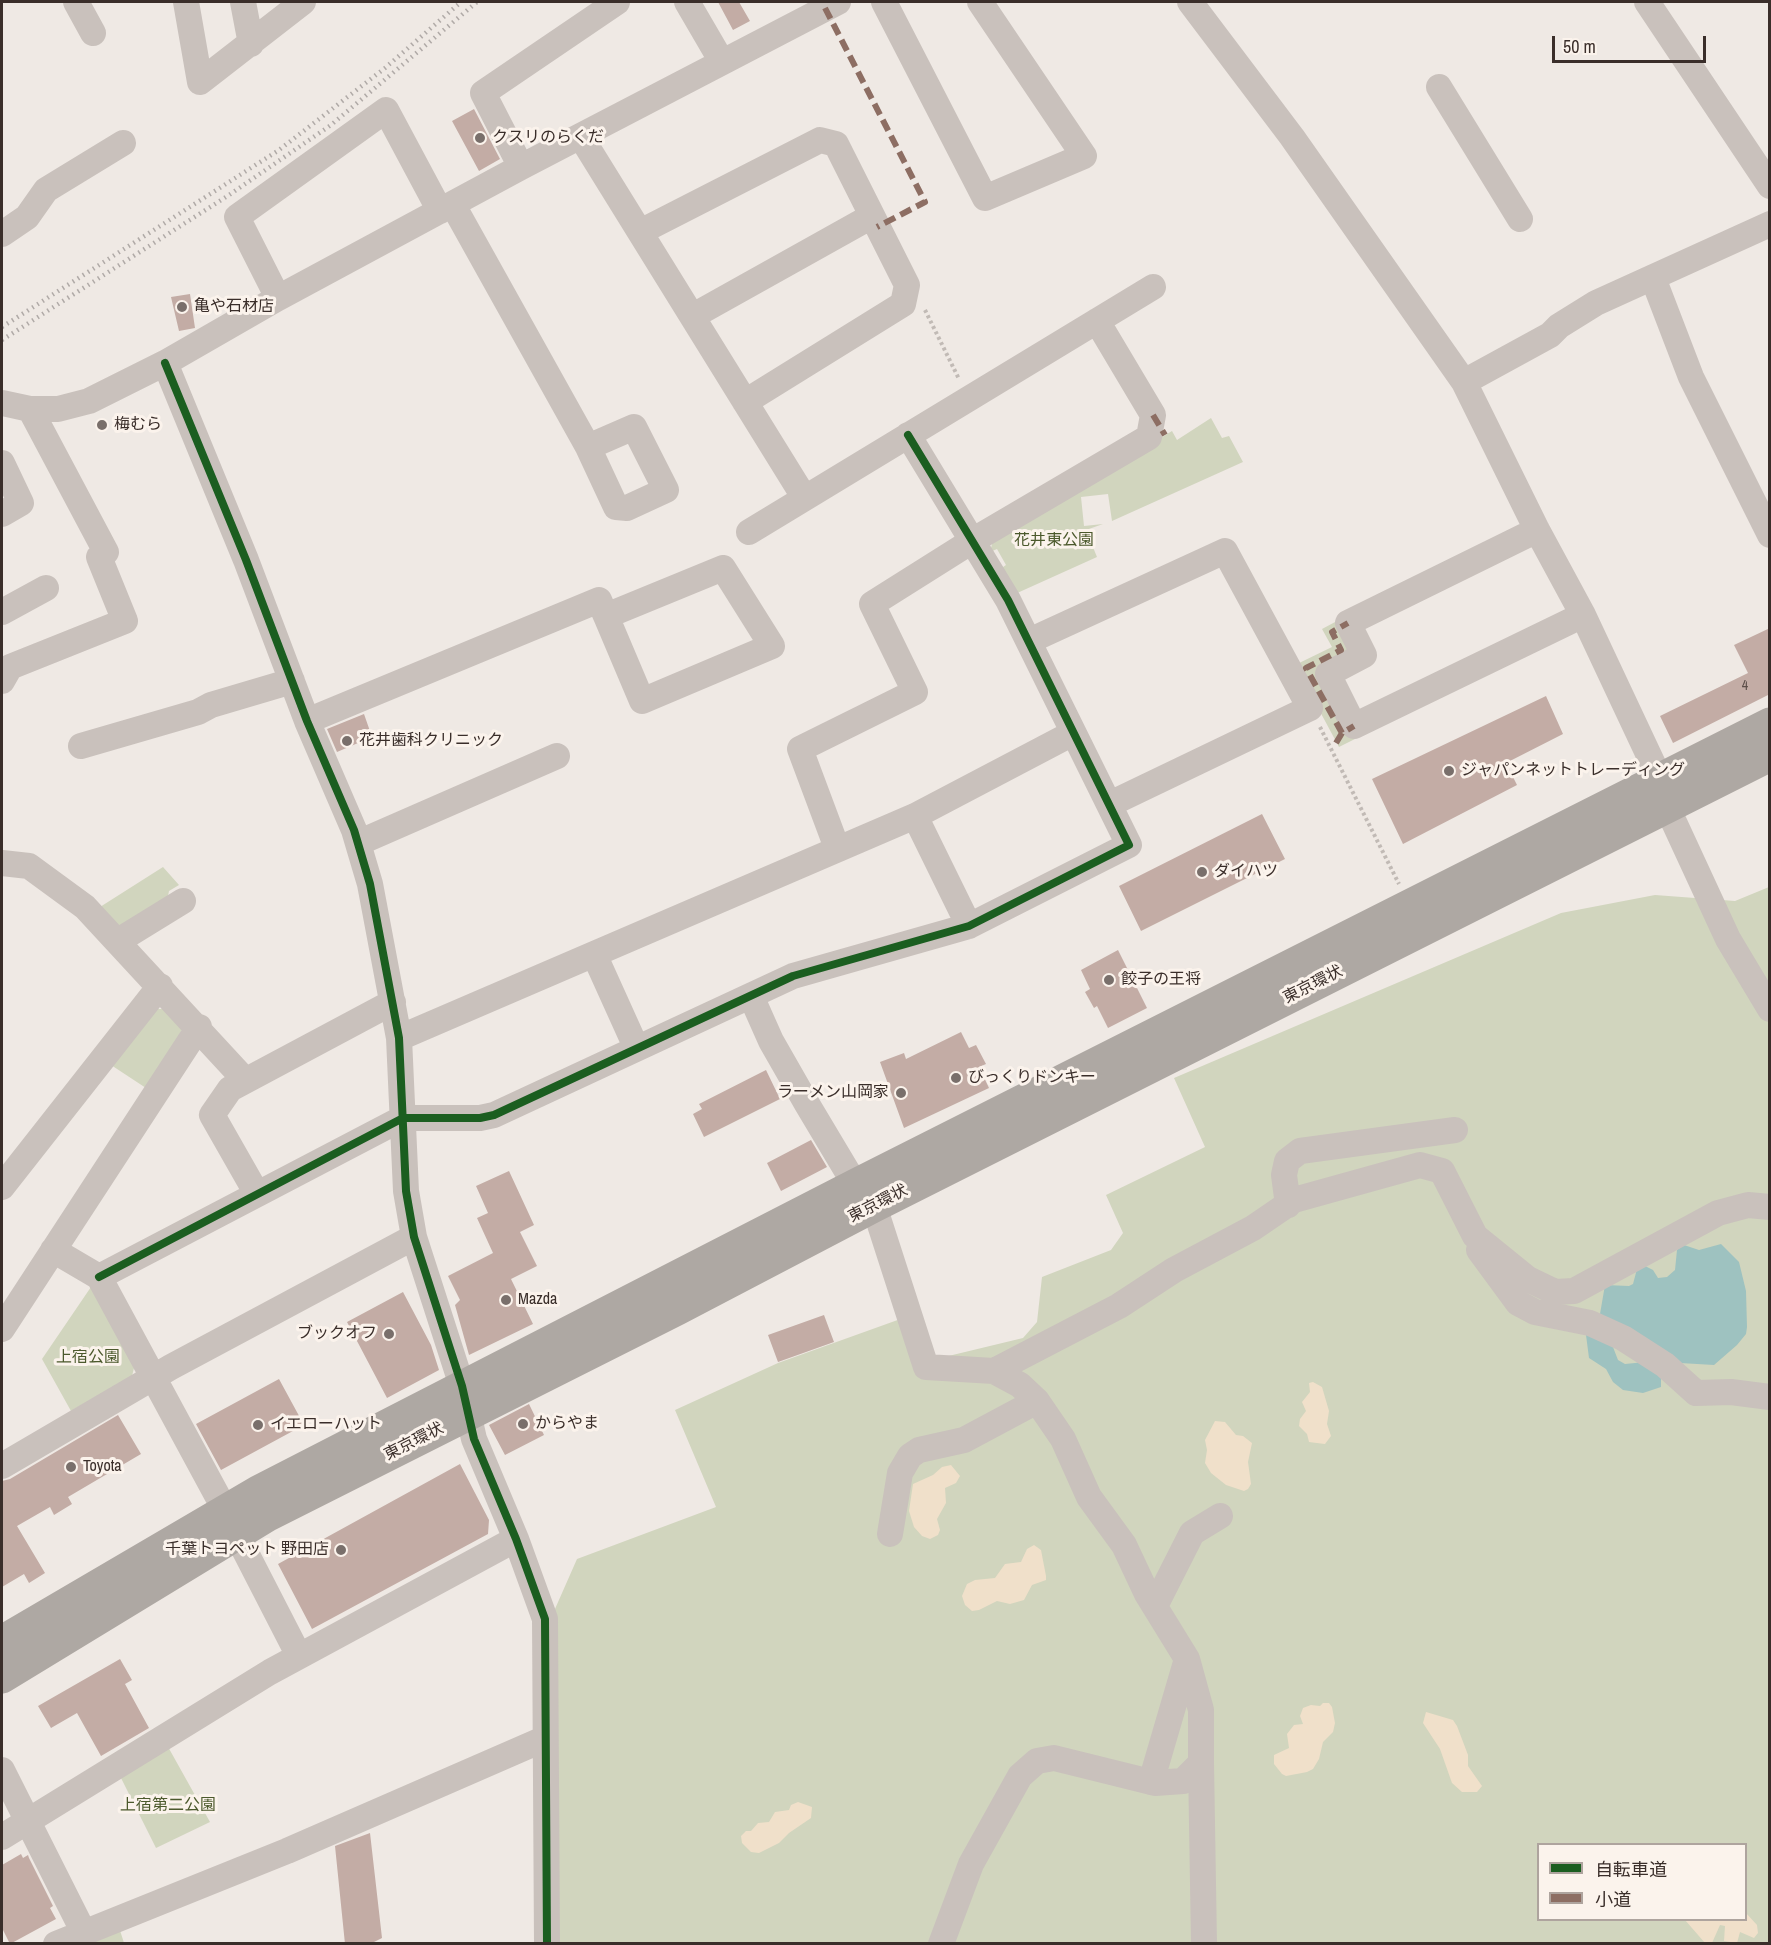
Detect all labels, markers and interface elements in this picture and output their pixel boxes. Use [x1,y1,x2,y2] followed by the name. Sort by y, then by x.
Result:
[1555,24,1710,62] scale bar
[1563,34,1596,59] text: 50 m
[492,128,604,148] place label: クスリのらくだ
[473,131,487,145] marker: クスリのらくだ
[194,297,274,317] place label: 亀や石材店
[175,300,189,314] marker: 亀や石材店
[114,415,162,435] place label: 梅むら
[95,418,109,432] marker: 梅むら
[1014,531,1094,551] park label: 花井東公園
[1742,678,1748,694] house number: 4
[359,731,503,751] place label: 花井歯科クリニック
[340,734,354,748] marker: 花井歯科クリニック
[1461,761,1685,781] place label: ジャパンネットトレーディング
[1442,764,1456,778] marker: ジャパンネットトレーディング
[1214,862,1278,882] place label: ダイハツ
[1195,865,1209,879] marker: ダイハツ
[1280,962,1346,1008] street label: 東京環状
[1121,970,1201,990] place label: 餃子の王将
[1102,973,1116,987] marker: 餃子の王将
[968,1068,1096,1088] place label: びっくりドンキー
[949,1071,963,1085] marker: びっくりドンキー
[777,1083,889,1103] place label: ラーメン山岡家
[894,1086,908,1100] marker: ラーメン山岡家
[845,1181,911,1227] street label: 東京環状
[518,1290,557,1310] place label: Mazda
[499,1293,513,1307] marker: Mazda
[297,1324,377,1344] place label: ブックオフ
[382,1327,396,1341] marker: ブックオフ
[56,1348,120,1368] park label: 上宿公園
[535,1414,599,1434] place label: からやま
[270,1415,382,1435] place label: イエローハット
[516,1417,530,1431] marker: からやま
[251,1418,265,1432] marker: イエローハット
[381,1419,447,1465] street label: 東京環状
[83,1457,122,1477] place label: Toyota
[64,1460,78,1474] marker: Toyota
[165,1540,329,1560] place label: 千葉トヨペット 野田店
[334,1543,348,1557] marker: 千葉トヨペット 野田店
[120,1796,216,1816] park label: 上宿第二公園
[1537,1843,1747,1921] legend
[1595,1857,1667,1882] text: 自転車道
[1595,1887,1631,1912] text: 小道

